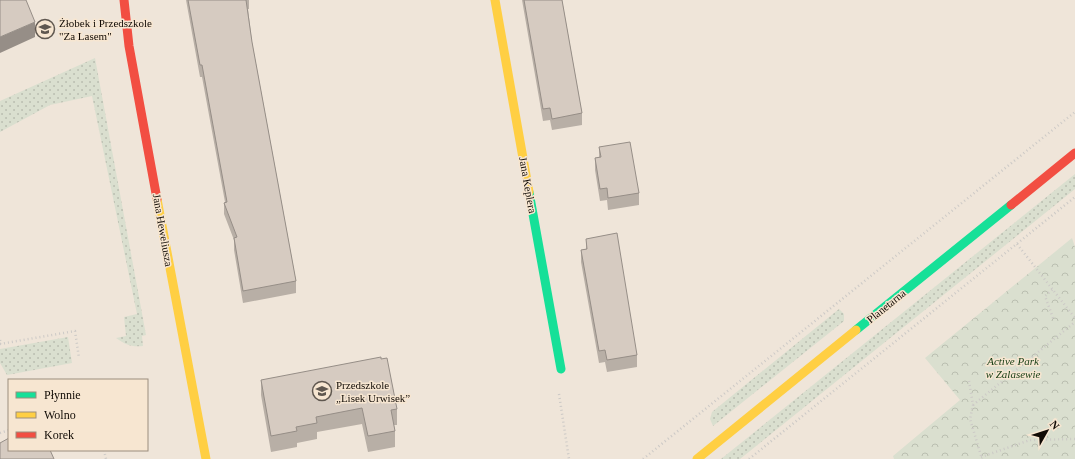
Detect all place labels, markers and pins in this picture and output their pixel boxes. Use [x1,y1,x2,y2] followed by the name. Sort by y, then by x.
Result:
[59,17,152,42] place label: Żłobek i Przedszkole "Za Lasem"
[34,18,56,40] school or university icon: Żłobek i Przedszkole "Za Lasem"
[336,379,410,404] place label: Przedszkole „Lisek Urwisek”
[311,380,333,402] school or university icon: Przedszkole „Lisek Urwisek”

